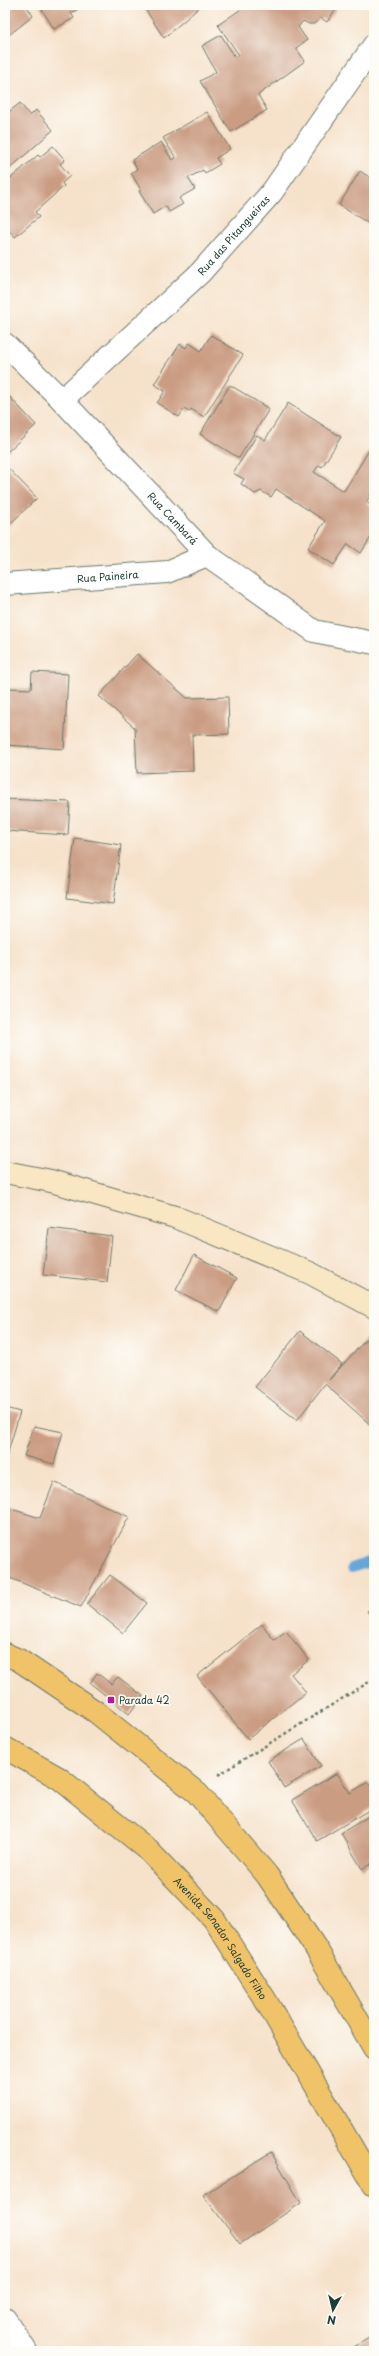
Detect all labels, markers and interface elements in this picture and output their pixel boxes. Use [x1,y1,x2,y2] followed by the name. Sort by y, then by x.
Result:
[194,191,273,278] street label: Rua das Pitangueiras
[145,488,202,548] street label: Rua Cambará
[76,566,140,586] street label: Rua Paineira
[119,1692,169,1707] place label: Parada 42
[106,1695,116,1705] marker: Parada 42
[170,1873,271,2003] street label: Avenida Senador Salgado Filho
[313,2290,353,2330] north arrow
[326,2311,337,2329] text: N

